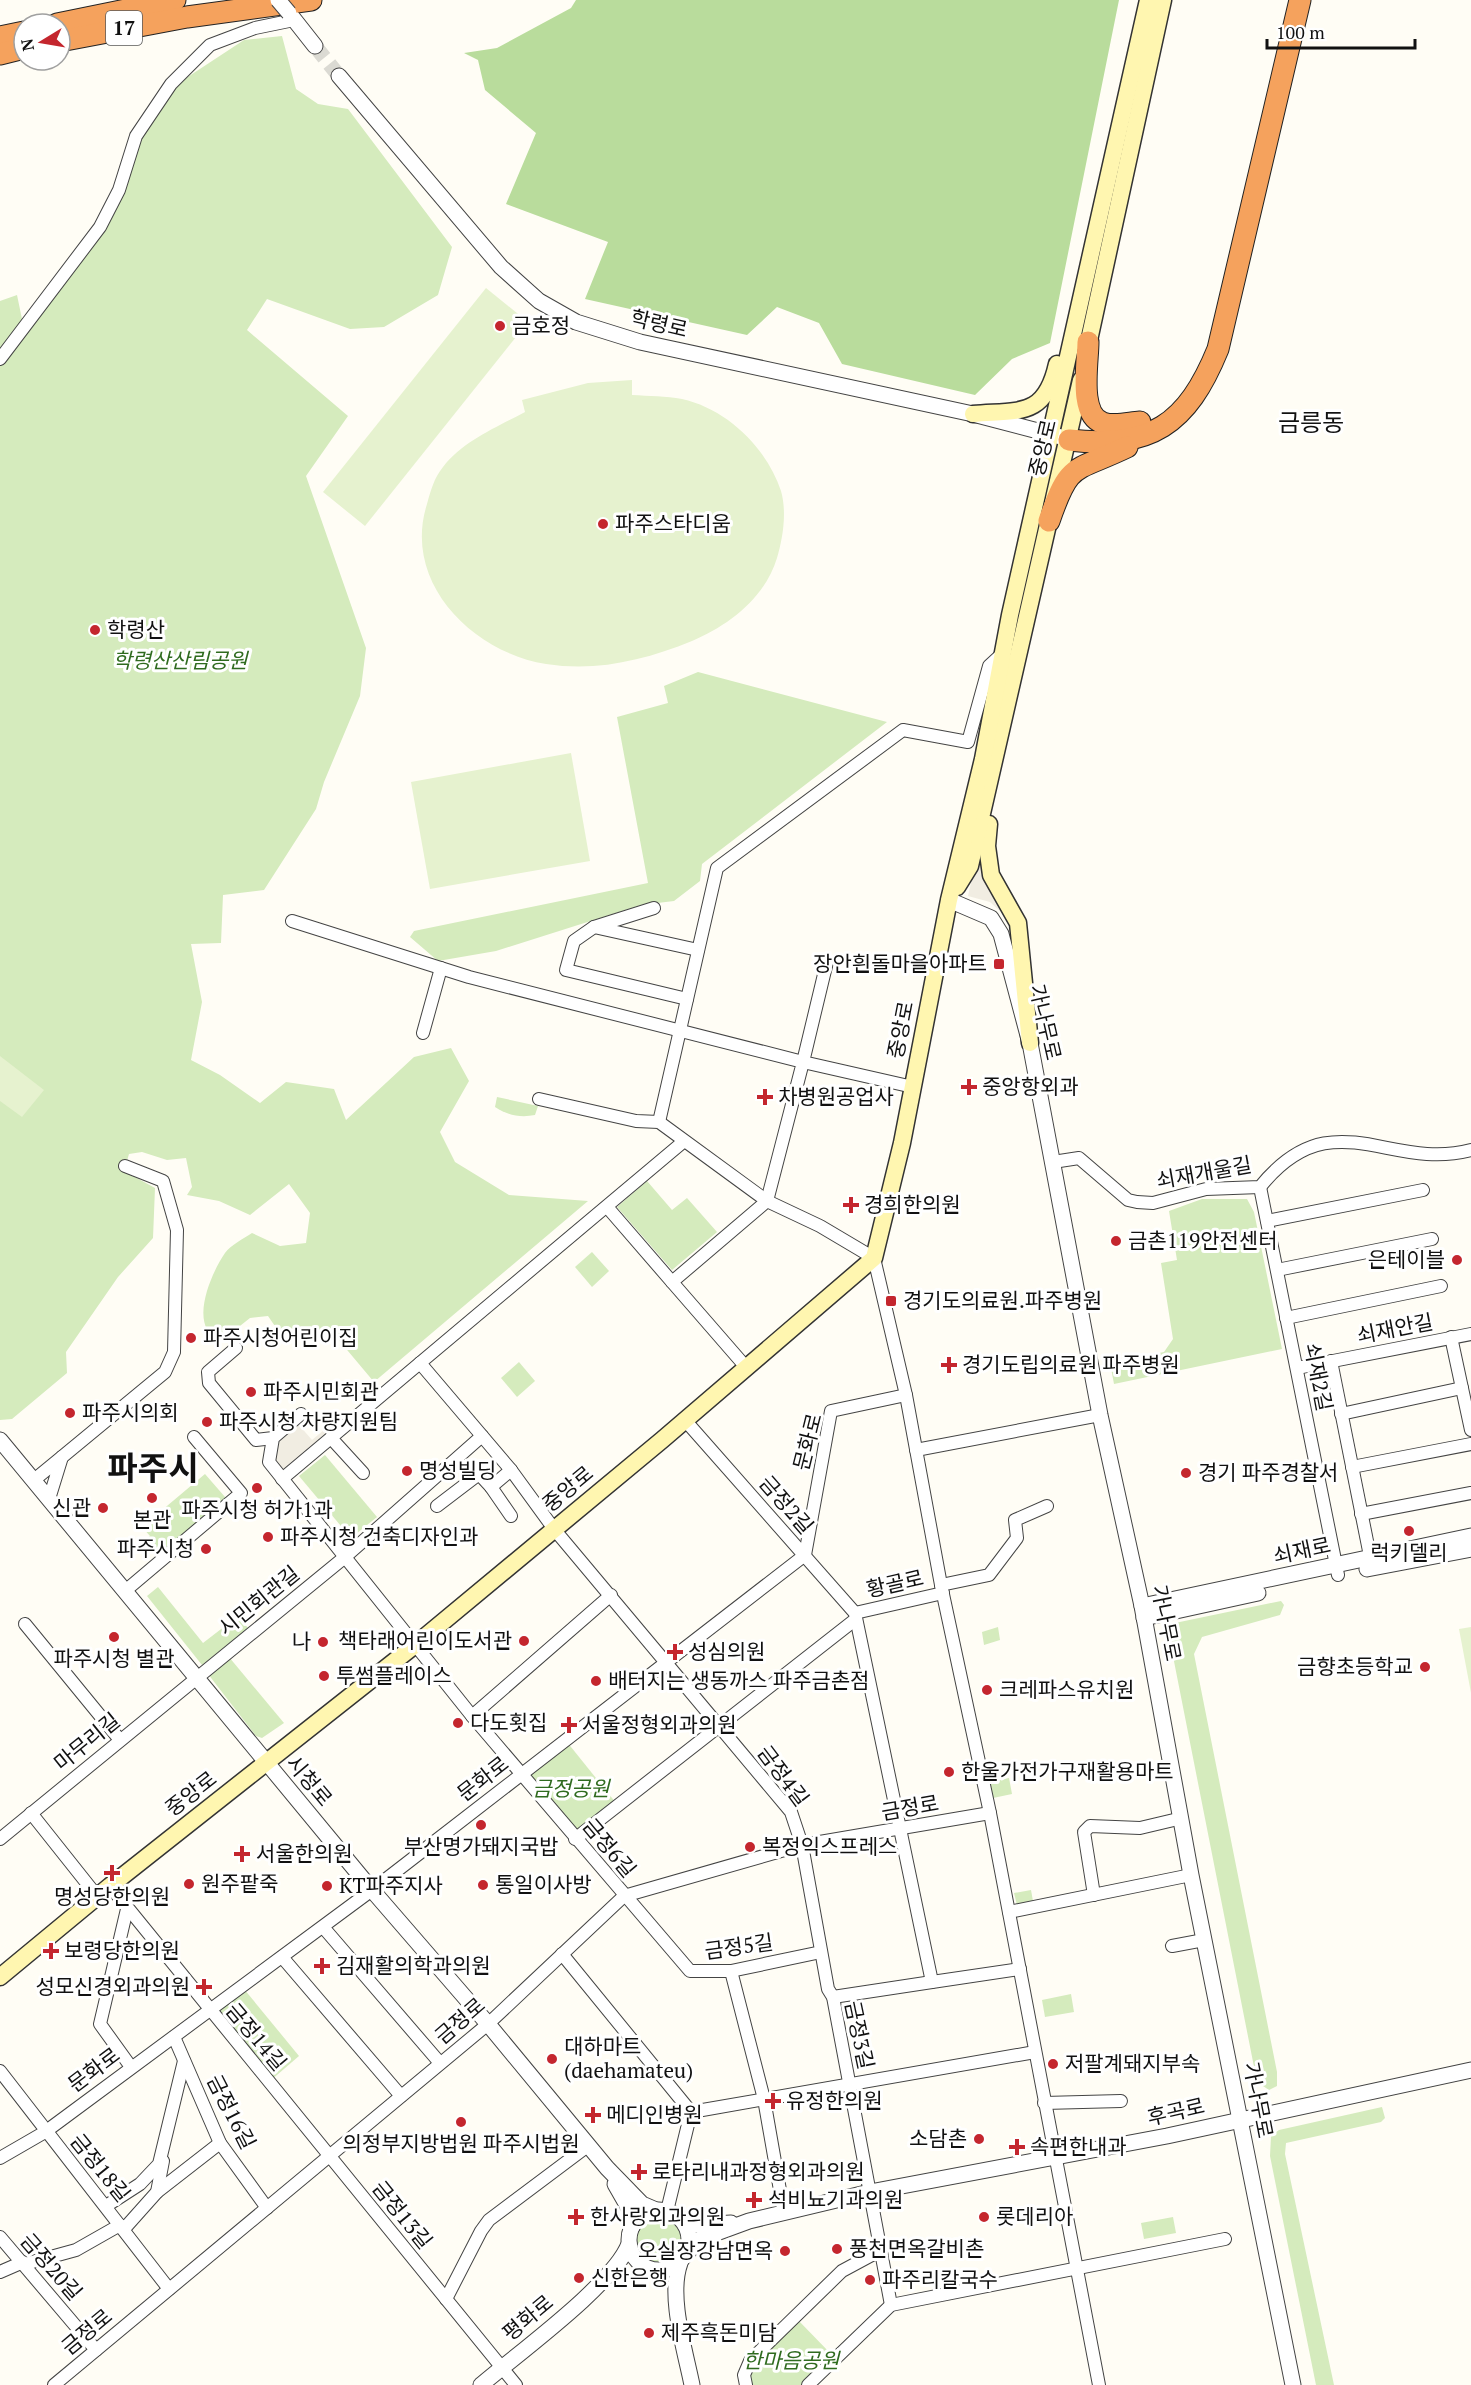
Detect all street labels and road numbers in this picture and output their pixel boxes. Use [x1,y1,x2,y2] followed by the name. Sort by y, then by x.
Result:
[106,11,142,45] road number: 17
[628,303,691,343] street label: 학령로
[1022,416,1062,479] street label: 중앙로
[1024,981,1068,1063] street label: 가나무로
[881,999,919,1061] street label: 중앙로
[1154,1150,1254,1194] street label: 쇠재개울길
[1354,1307,1435,1349] street label: 쇠재안길
[1299,1340,1339,1413] street label: 쇠재2길
[786,1410,828,1473] street label: 문화로
[536,1459,599,1518] street label: 중앙로
[754,1469,820,1540] street label: 금정2길
[1271,1530,1333,1570] street label: 쇠재로
[212,1559,305,1642] street label: 시민회관길
[863,1563,926,1603] street label: 황골로
[1146,1582,1188,1663] street label: 가나무로
[48,1706,125,1776] street label: 마무리길
[752,1739,816,1811] street label: 금정4길
[280,1749,339,1812] street label: 시청로
[451,1749,514,1807] street label: 문화로
[159,1764,222,1822] street label: 중앙로
[879,1788,941,1826] street label: 금정로
[577,1812,643,1883] street label: 금정6길
[703,1927,775,1965] street label: 금정5길
[428,1991,490,2050] street label: 금정로
[220,1997,293,2076] street label: 금정14길
[839,1998,881,2072] street label: 금정3길
[62,2041,125,2098] street label: 문화로
[1238,2059,1280,2140] street label: 가나무로
[201,2069,263,2154] street label: 금정16길
[1144,2091,1207,2131] street label: 후곡로
[65,2127,137,2207] street label: 금정18길
[367,2174,439,2254] street label: 금정13길
[15,2227,89,2306] street label: 금정20길
[496,2288,559,2347] street label: 평화로
[55,2302,118,2361] street label: 금정로

